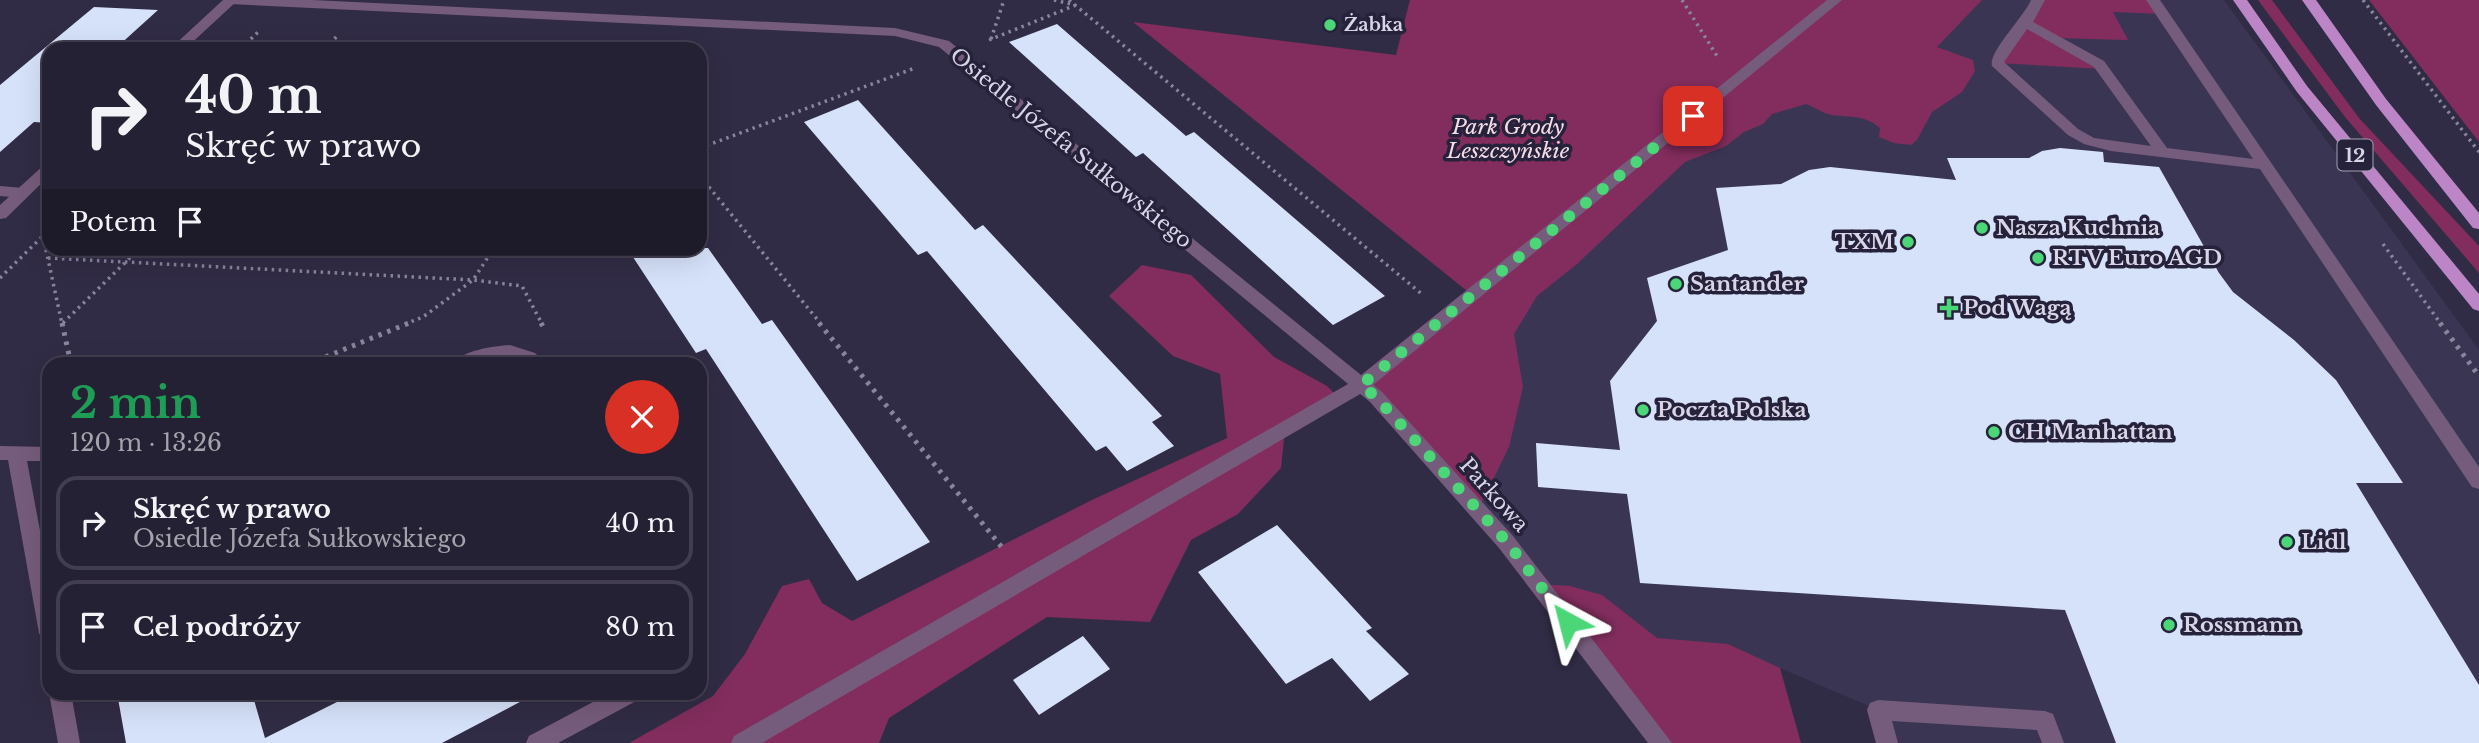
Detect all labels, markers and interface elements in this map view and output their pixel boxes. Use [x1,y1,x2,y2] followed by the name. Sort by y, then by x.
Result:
[1344,13,1404,36] place label: Żabka
[1322,17,1338,33] marker: Żabka
[945,42,1197,254] street label: Osiedle Józefa Sułkowskiego
[185,65,322,126] text: 40 m
[70,70,161,161] icon: right
[1663,86,1723,146] pin
[1674,97,1712,135] icon: arrive
[1446,114,1570,164] park label: Park Grody Leszczyńskie
[185,126,421,166] text: Skręć w prawo
[2338,140,2372,170] road number: 12
[171,203,209,241] icon: arrive
[70,206,157,238] text: Potem
[1996,215,2160,241] place label: Nasza Kuchnia
[1974,220,1990,236] marker: Nasza Kuchnia
[1835,229,1894,255] place label: TXM
[1900,234,1916,250] marker: TXM
[2052,245,2222,271] place label: RTV Euro AGD
[2030,250,2046,266] marker: RTV Euro AGD
[1690,271,1804,297] place label: Santander
[1668,276,1684,292] marker: Santander
[1963,295,2072,321] place label: Pod Wagą
[1941,300,1957,316] marker: Pod Wagą
[70,377,201,429] text: 2 min
[605,380,679,454] button: close
[1657,397,1806,423] place label: Poczta Polska
[1635,402,1651,418] marker: Poczta Polska
[2008,419,2173,445] place label: CH Manhattan
[1986,424,2002,440] marker: CH Manhattan
[70,429,222,457] text: 120 m · 13:26
[1454,453,1534,538] street label: Parkowa
[133,493,331,525] text: Skręć w prawo
[74,504,112,542] icon: right
[606,507,675,539] text: 40 m
[133,525,466,553] text: Osiedle Józefa Sułkowskiego
[2301,529,2347,555] place label: Lidl
[2279,534,2295,550] marker: Lidl
[1531,585,1605,659] position arrow
[74,608,112,646] icon: arrive
[133,611,301,643] text: Cel podróży
[605,611,675,643] text: 80 m
[2183,612,2299,638] place label: Rossmann
[2161,617,2177,633] marker: Rossmann

